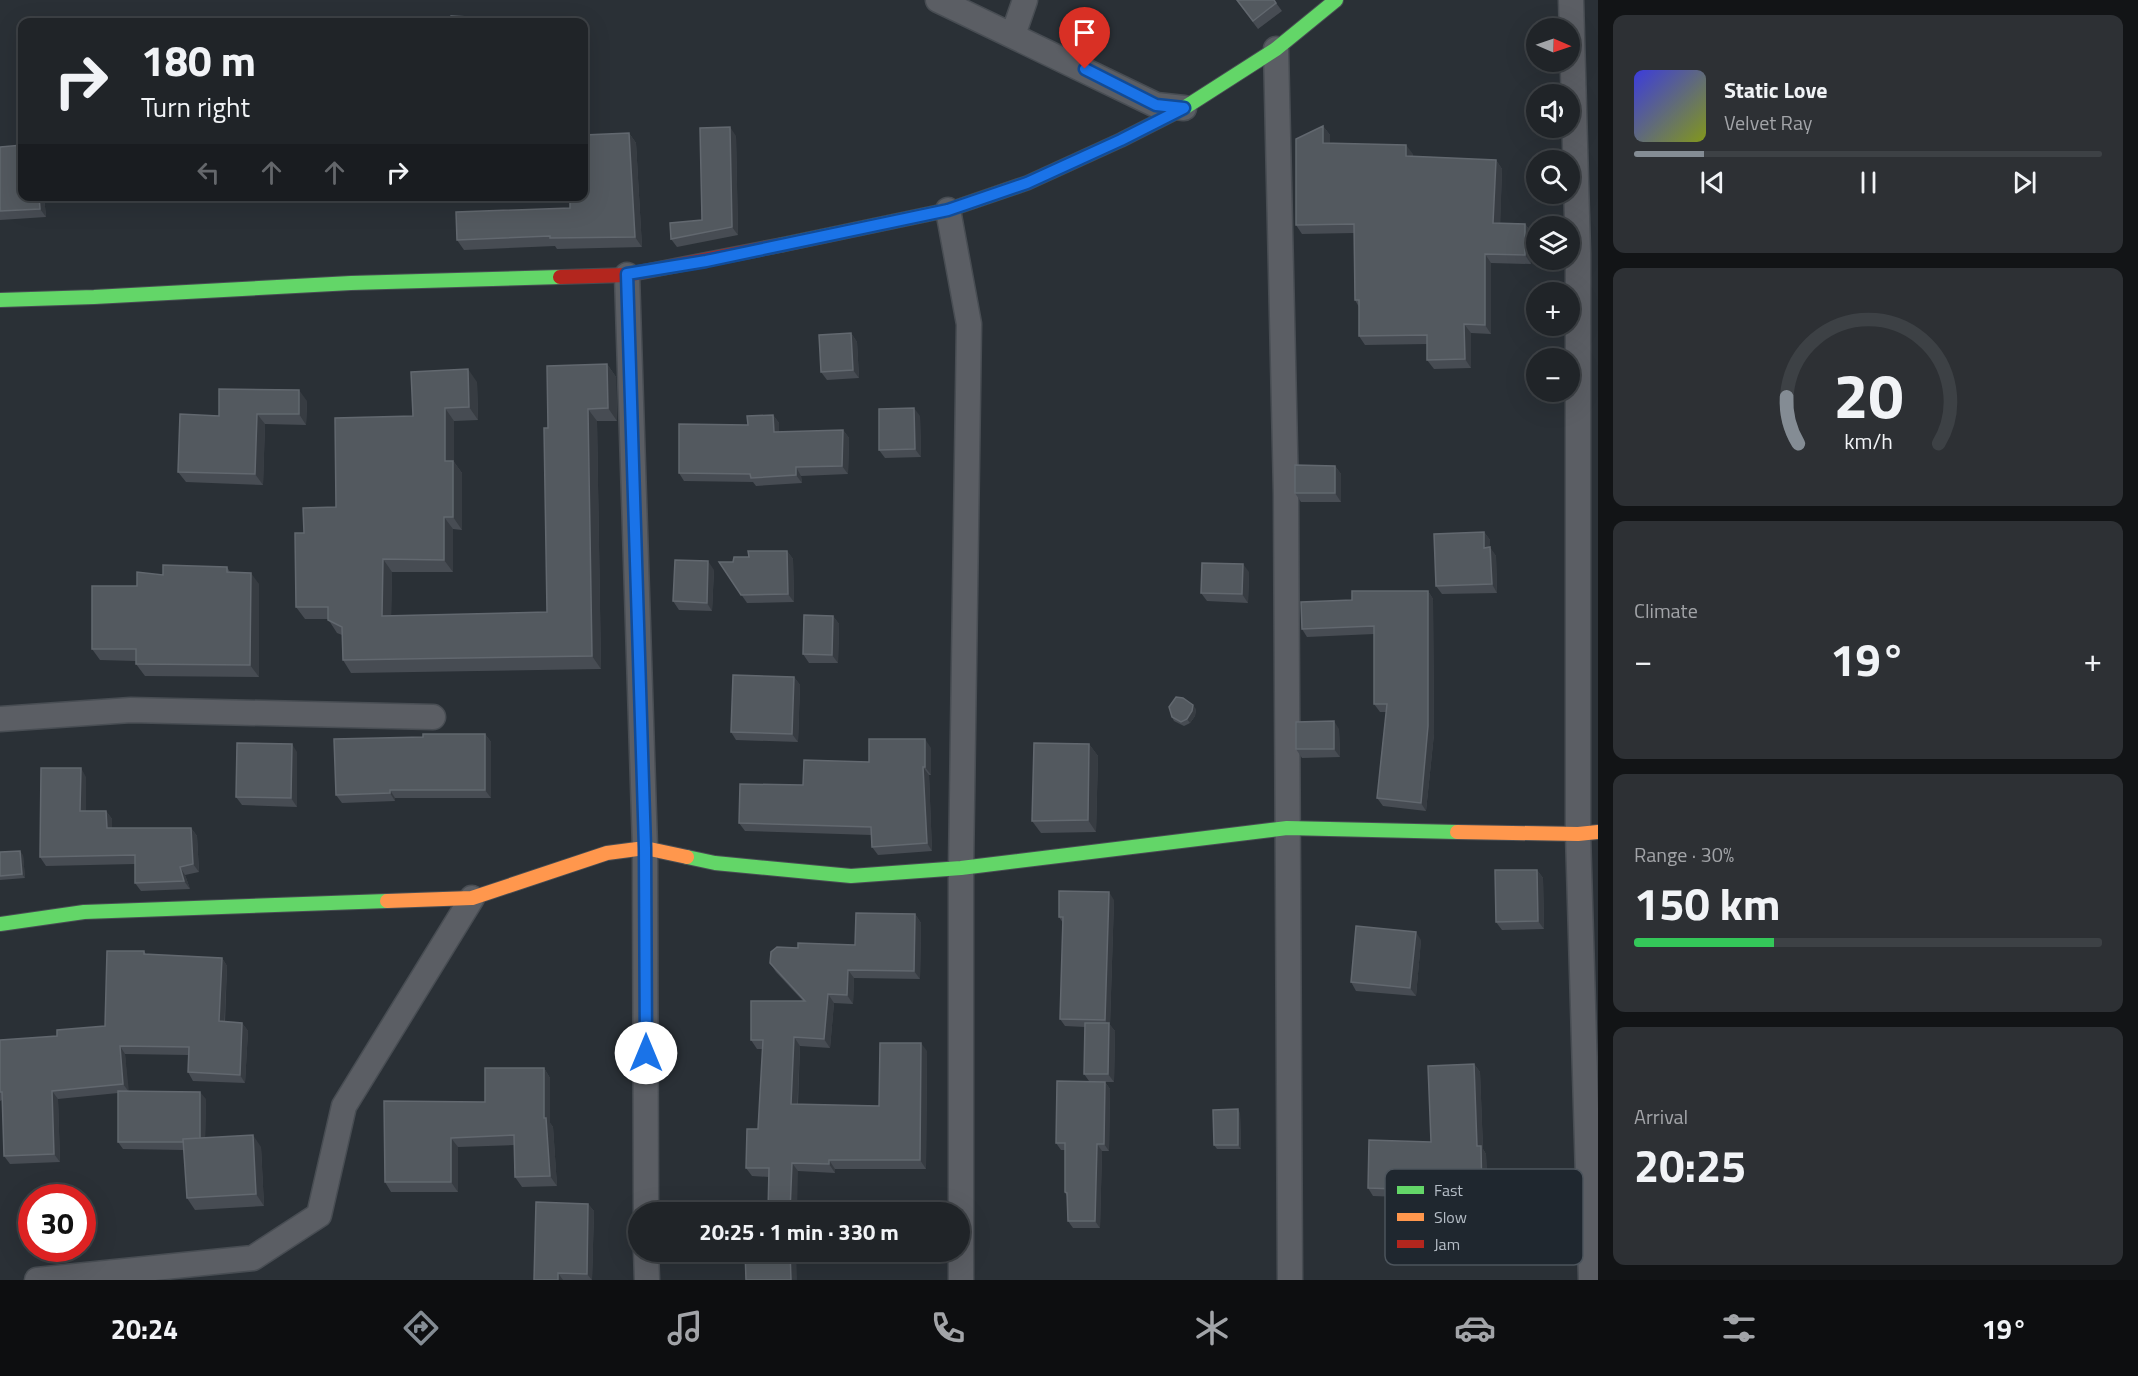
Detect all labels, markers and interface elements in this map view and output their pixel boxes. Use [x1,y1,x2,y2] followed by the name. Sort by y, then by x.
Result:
[1059,7,1110,69] pin
[1068,16,1101,49] icon: arrive
[1526,18,1580,72] north arrow
[1526,18,1580,402] map controls
[141,28,256,92] text: 180 m
[42,42,120,120] icon: right
[1724,73,1827,107] text: Static Love
[1526,84,1580,138] button: sound
[141,86,250,127] text: Turn right
[1724,107,1813,138] text: Velvet Ray
[1526,150,1580,204] button: search
[192,156,225,189] icon: left
[255,156,288,189] icon: ahead
[318,156,351,189] icon: ahead
[381,156,414,189] icon: right
[1696,166,1729,199] icon: previous
[1852,166,1885,199] icon: pause
[2008,166,2041,199] icon: next
[1526,216,1580,270] button: layers
[1526,282,1580,336] button: +
[1833,347,1903,442] text: 20
[1526,348,1580,402] button: −
[1844,425,1892,457] text: km/h
[1634,595,1698,626] text: Climate
[1830,625,1906,693] text: 19°
[1634,635,1652,685] text: −
[2084,635,2102,685] text: +
[1634,839,1734,870] text: Range · 30%
[1634,869,1780,937] text: 150 km
[614,1021,678,1085] position arrow
[1634,1101,1688,1132] text: Arrival
[1634,1131,1746,1199] text: 20:25
[1385,1169,1583,1265] legend
[1434,1178,1463,1202] text: Fast
[18,1184,96,1262] speed limit sign: 30
[1434,1205,1467,1229] text: Slow
[699,1215,899,1249] text: 20:25 · 1 min · 330 m
[1434,1232,1460,1256] text: Jam
[400,1307,442,1349] icon: directions
[664,1307,706,1349] icon: music
[927,1307,969,1349] icon: phone
[1191,1307,1233,1349] icon: climate
[1454,1307,1496,1349] icon: car
[1718,1307,1760,1349] icon: filters
[111,1308,178,1349] text: 20:24
[1982,1308,2027,1349] text: 19°

